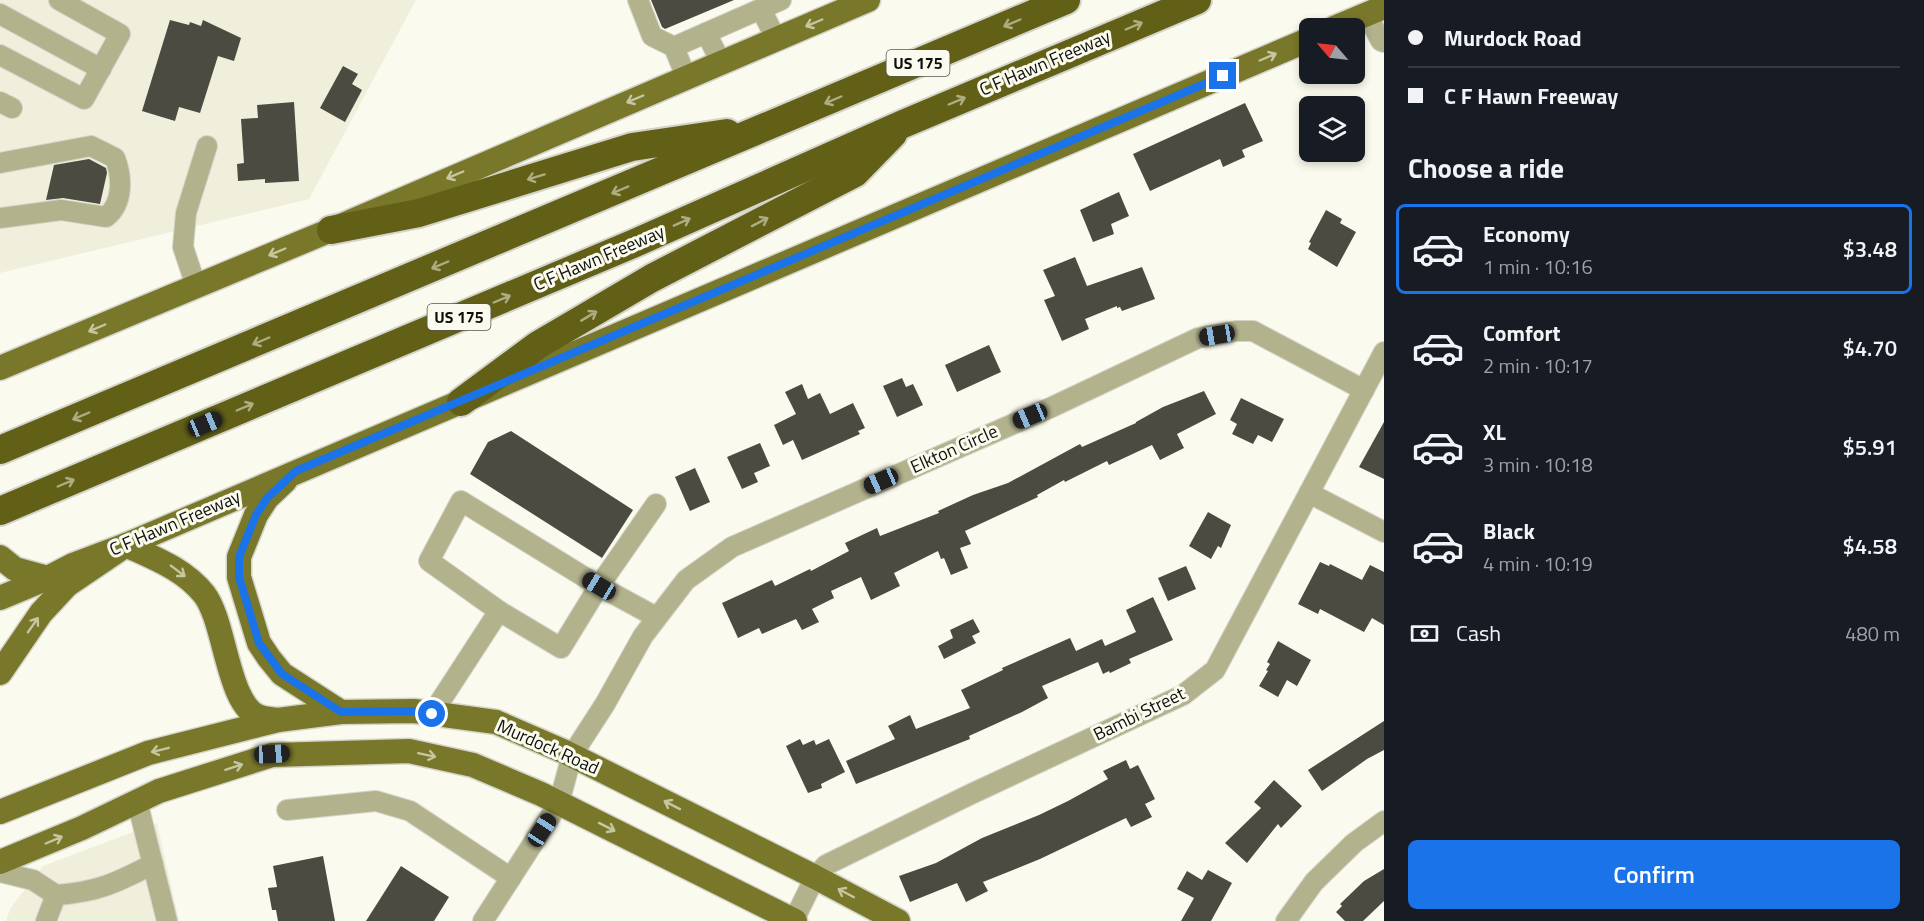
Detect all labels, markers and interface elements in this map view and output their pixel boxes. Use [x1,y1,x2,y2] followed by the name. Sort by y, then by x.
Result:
[806,18,824,29] one-way arrow
[1003,18,1022,29] one-way arrow
[1299,18,1365,84] north arrow
[1299,18,1365,162] map controls
[1124,20,1142,31] one-way arrow
[1444,21,1581,55] text: Murdock Road
[975,23,1115,102] street label: C F Hawn Freeway
[886,50,950,76] road number: US 175
[1258,51,1276,62] one-way arrow
[1209,62,1236,89] route end
[1444,79,1618,113] text: C F Hawn Freeway
[626,94,645,105] one-way arrow
[824,94,842,106] one-way arrow
[948,94,966,105] one-way arrow
[1299,96,1365,162] button: layers
[1408,147,1564,188] text: Choose a ride
[447,170,465,181] one-way arrow
[527,172,546,183] one-way arrow
[611,185,630,196] one-way arrow
[672,216,690,228] one-way arrow
[750,216,768,227] one-way arrow
[1483,217,1570,251] text: Economy
[529,218,669,297] street label: C F Hawn Freeway
[1411,222,1465,276] icon: car
[1842,232,1897,266] text: $3.48
[268,247,286,258] one-way arrow
[1483,251,1593,282] text: 1 min · 10:16
[432,260,450,271] one-way arrow
[493,293,511,304] one-way arrow
[428,304,490,330] road number: US 175
[580,309,597,321] one-way arrow
[1483,316,1561,350] text: Comfort
[1411,321,1465,375] icon: car
[88,322,106,334] one-way arrow
[1198,323,1236,347] car
[1842,331,1897,365] text: $4.70
[252,336,270,347] one-way arrow
[1483,350,1593,381] text: 2 min · 10:17
[236,401,254,413] one-way arrow
[1010,401,1050,431] car
[185,409,225,439] car
[72,411,90,422] one-way arrow
[1483,415,1506,449] text: XL
[906,417,1002,480] street label: Elkton Circle
[1411,420,1465,474] icon: car
[1842,430,1897,464] text: $5.91
[1483,449,1593,480] text: 3 min · 10:18
[861,465,901,497] car
[56,477,74,488] one-way arrow
[105,483,245,562] street label: C F Hawn Freeway
[1483,514,1535,548] text: Black
[1411,519,1465,573] icon: car
[1842,529,1897,563] text: $4.58
[1483,548,1593,579] text: 4 min · 10:19
[170,565,186,578] one-way arrow
[579,569,619,603] car
[1456,616,1501,650] text: Cash
[27,617,39,633] one-way arrow
[1408,617,1441,650] icon: cash
[1845,618,1900,649] text: 480 m
[1088,679,1190,747] street label: Bambi Street
[418,700,445,727] route start
[493,712,604,781] street label: Murdock Road
[254,744,290,764] car
[151,745,170,756] one-way arrow
[417,750,436,761] one-way arrow
[224,761,243,772] one-way arrow
[663,799,681,811] one-way arrow
[525,810,559,850] car
[598,821,615,833] one-way arrow
[44,834,63,845] one-way arrow
[1408,840,1900,909] button: Confirm
[838,887,855,899] one-way arrow

